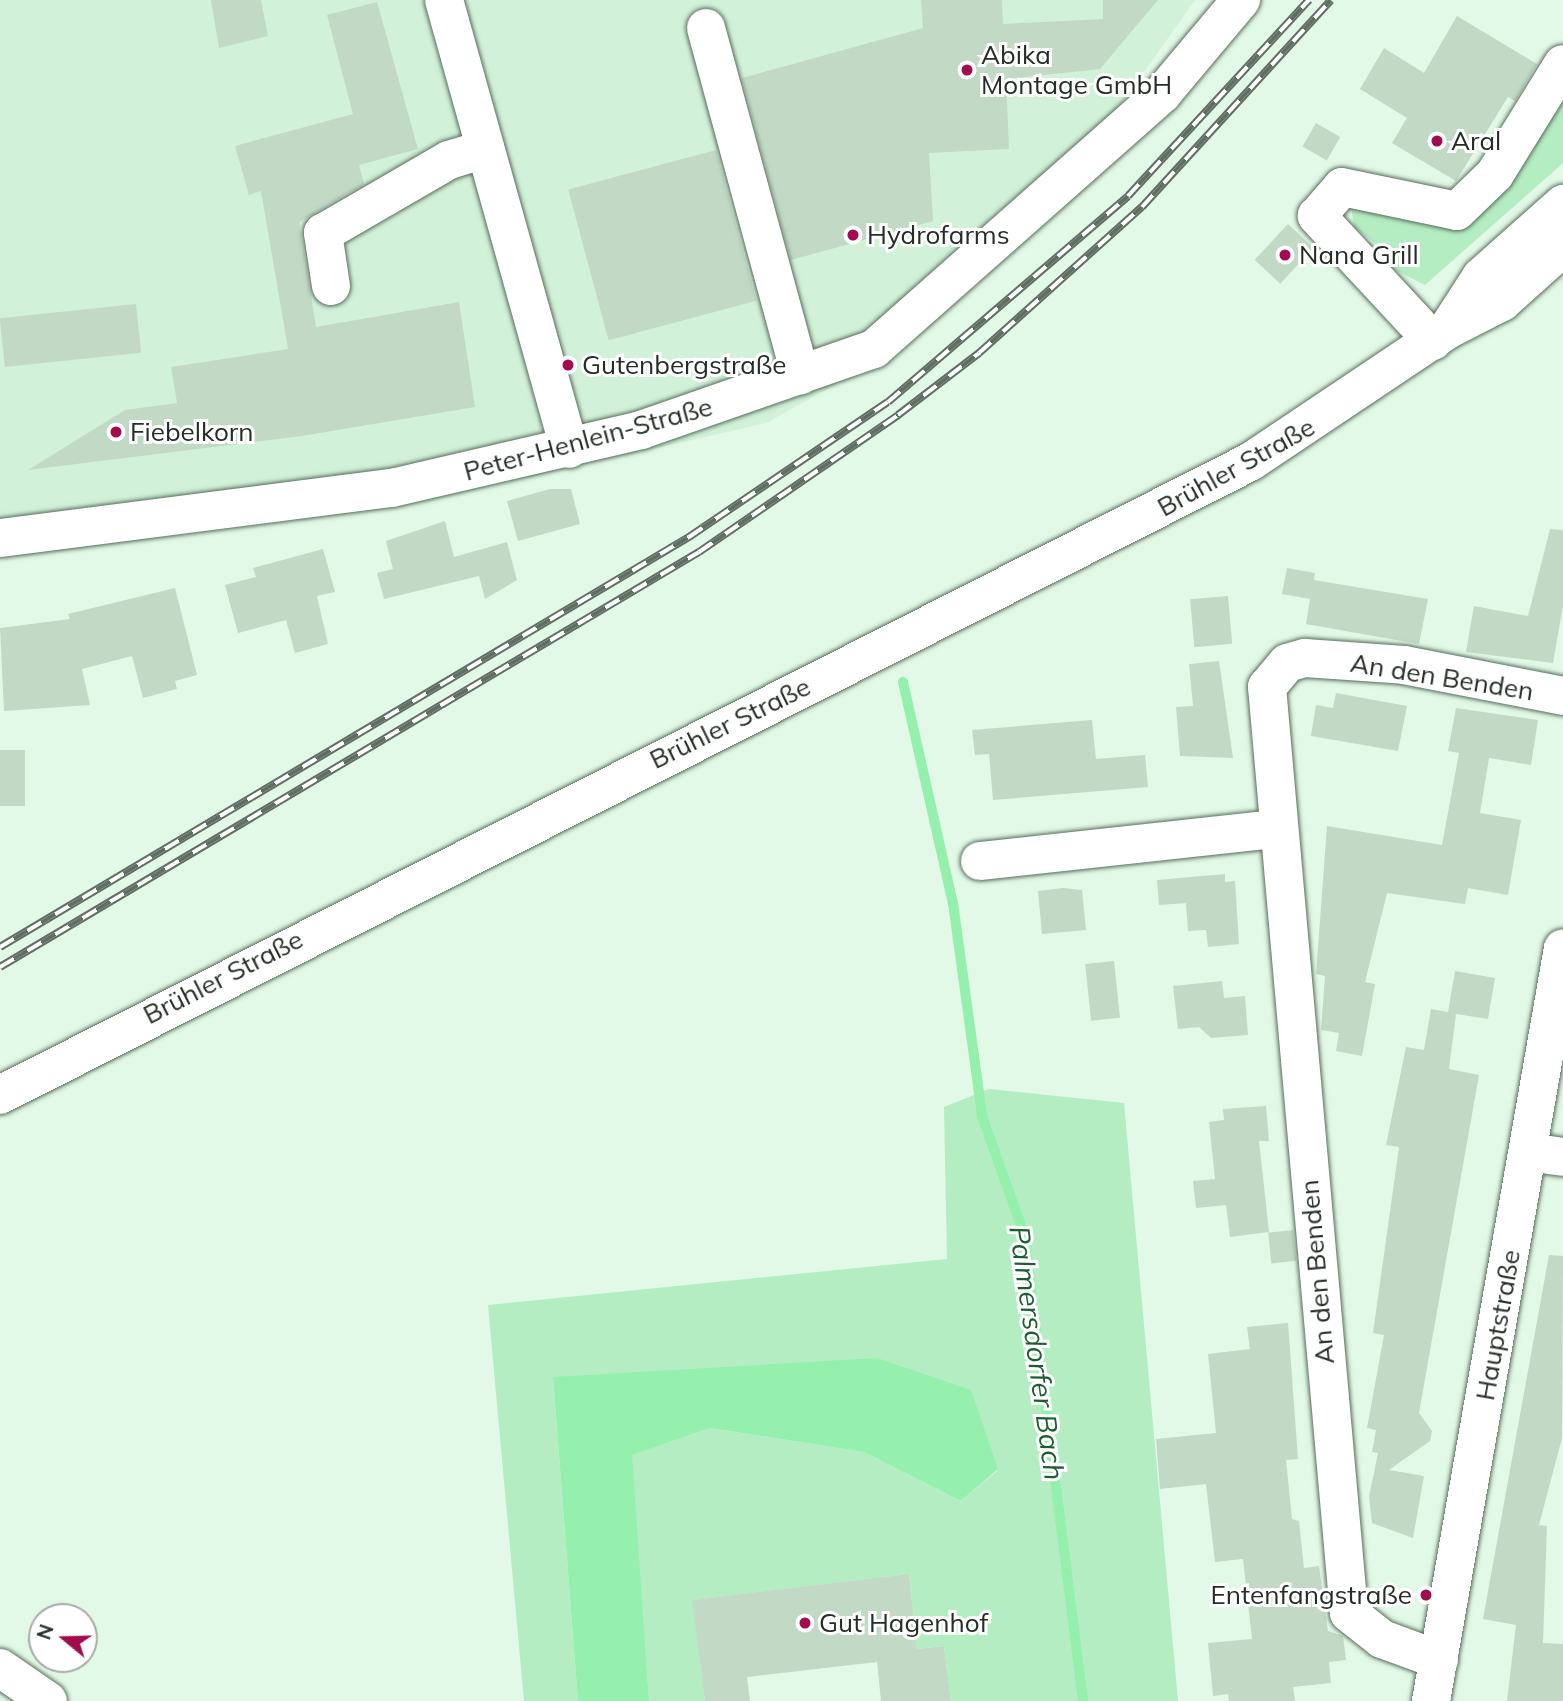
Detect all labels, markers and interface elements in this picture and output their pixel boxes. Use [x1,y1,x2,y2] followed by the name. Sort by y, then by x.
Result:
[981,39,1172,100] place label: Abika Montage GmbH
[959,62,975,78] marker: Abika Montage GmbH
[1451,125,1501,157] place label: Aral
[1429,133,1445,149] marker: Aral
[867,219,1010,251] place label: Hydrofarms
[845,227,861,243] marker: Hydrofarms
[1299,239,1419,271] place label: Nana Grill
[1277,247,1293,263] marker: Nana Grill
[582,349,786,381] place label: Gutenbergstraße
[560,357,576,373] marker: Gutenbergstraße
[460,391,716,487] street label: Peter-Henlein-Straße
[1152,411,1320,523] street label: Brühler Straße
[130,416,253,448] place label: Fiebelkorn
[108,424,124,440] marker: Fiebelkorn
[1348,647,1536,707] street label: An den Benden
[645,671,815,775] street label: Brühler Straße
[138,923,308,1031] street label: Brühler Straße
[1293,1179,1341,1365] street label: An den Benden
[1003,1224,1071,1482] water label: Palmersdorfer Bach
[1469,1247,1527,1403] street label: Hauptstraße
[1211,1579,1412,1611] place label: Entenfangstraße
[1418,1587,1434,1603] marker: Entenfangstraße
[28,1603,98,1673] north arrow
[819,1607,988,1639] place label: Gut Hagenhof
[797,1615,813,1631] marker: Gut Hagenhof
[31,1621,59,1643] text: N

